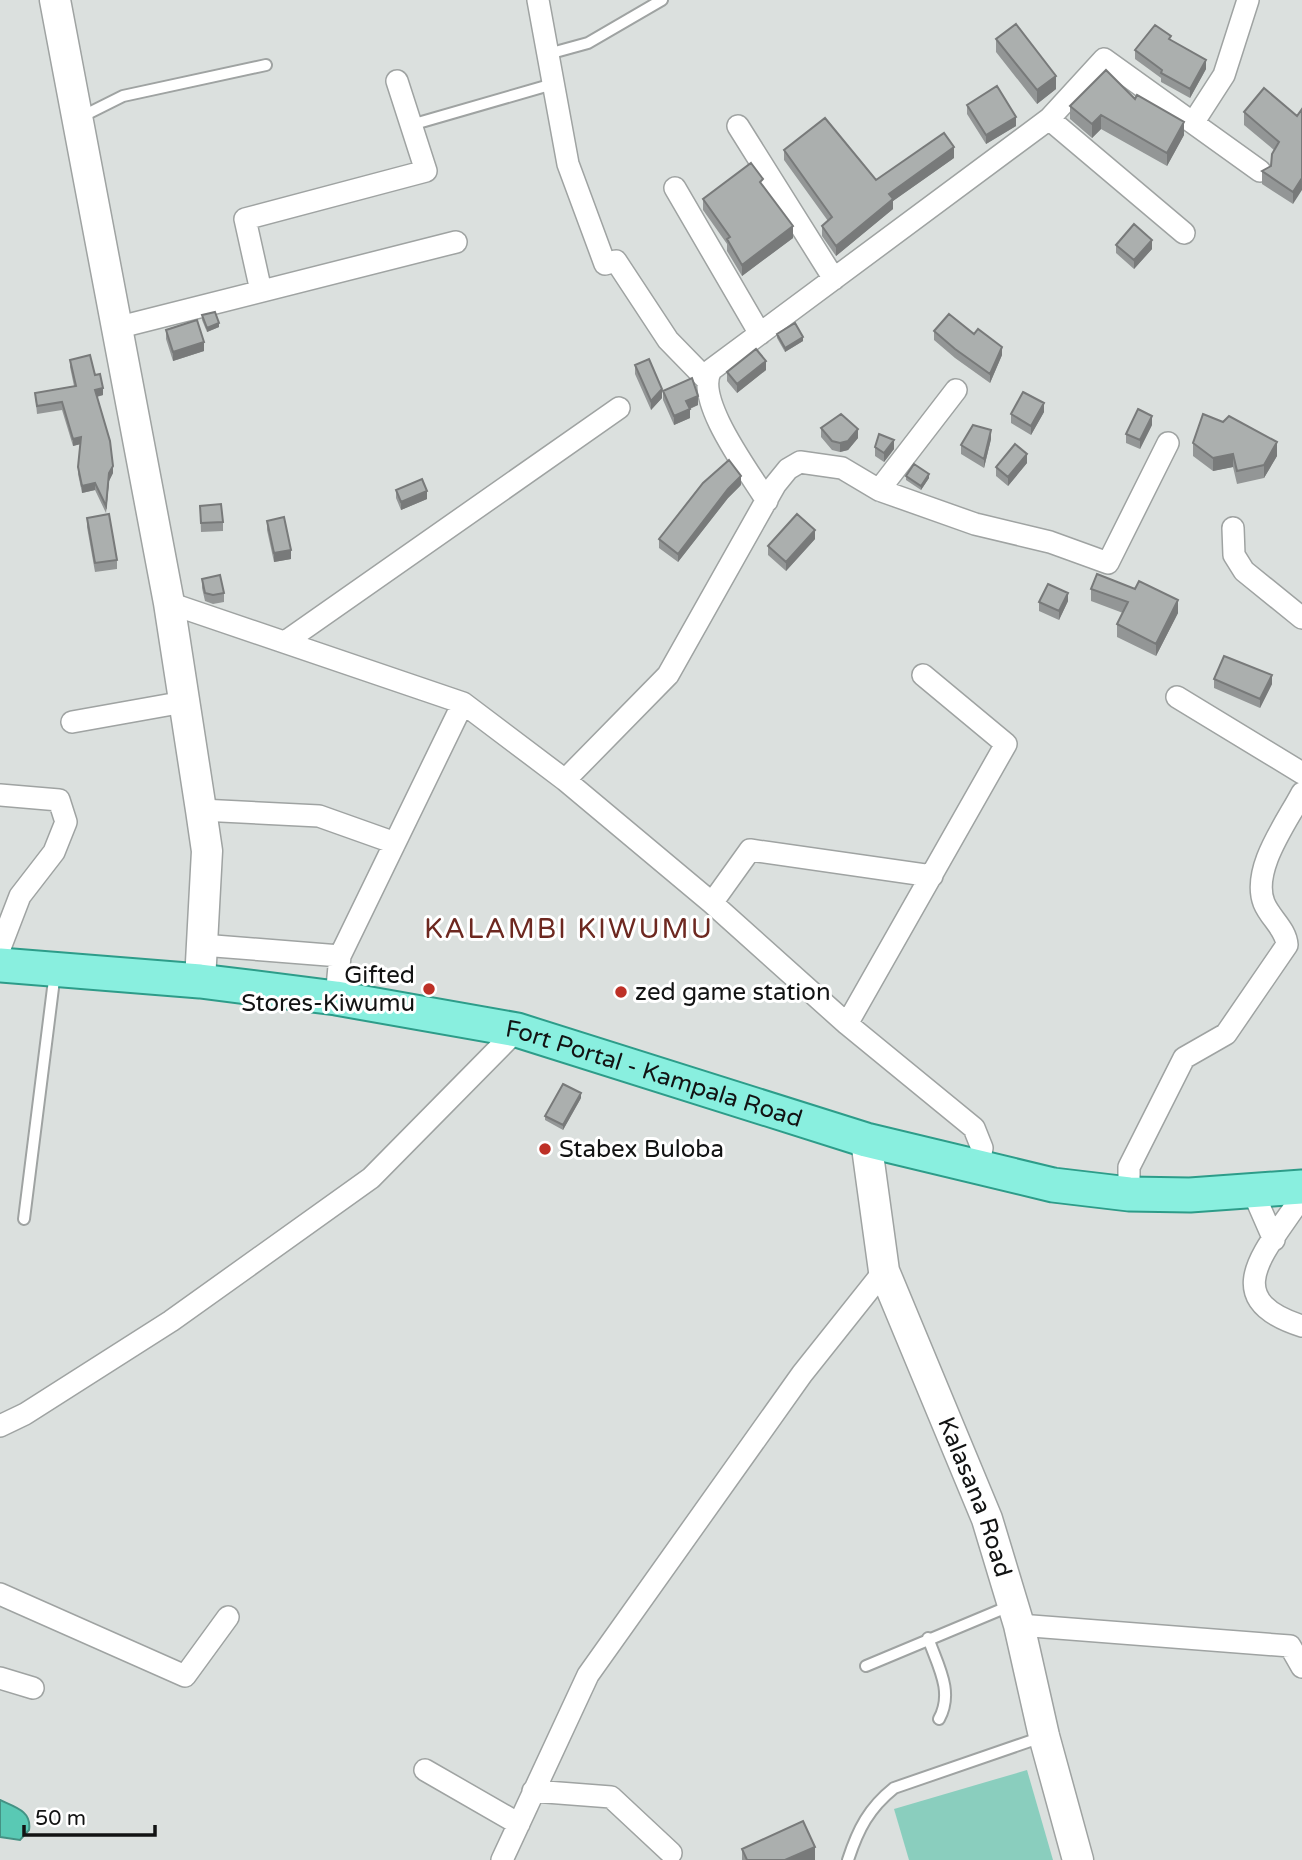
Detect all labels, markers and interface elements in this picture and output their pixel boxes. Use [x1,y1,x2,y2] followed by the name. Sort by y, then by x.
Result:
[424,912,714,946] district label: KALAMBI KIWUMU
[241,961,415,1018] place label: Gifted Stores-Kiwumu
[635,978,831,1007] place label: zed game station
[421,981,437,997] marker: Gifted Stores-Kiwumu
[613,984,629,1000] marker: zed game station
[503,1014,806,1134] street label: Fort Portal - Kampala Road
[559,1135,724,1164] place label: Stabex Buloba
[537,1141,553,1157] marker: Stabex Buloba
[931,1413,1018,1580] street label: Kalasana Road
[24,1794,156,1838] scale bar
[35,1806,86,1831] text: 50 m

